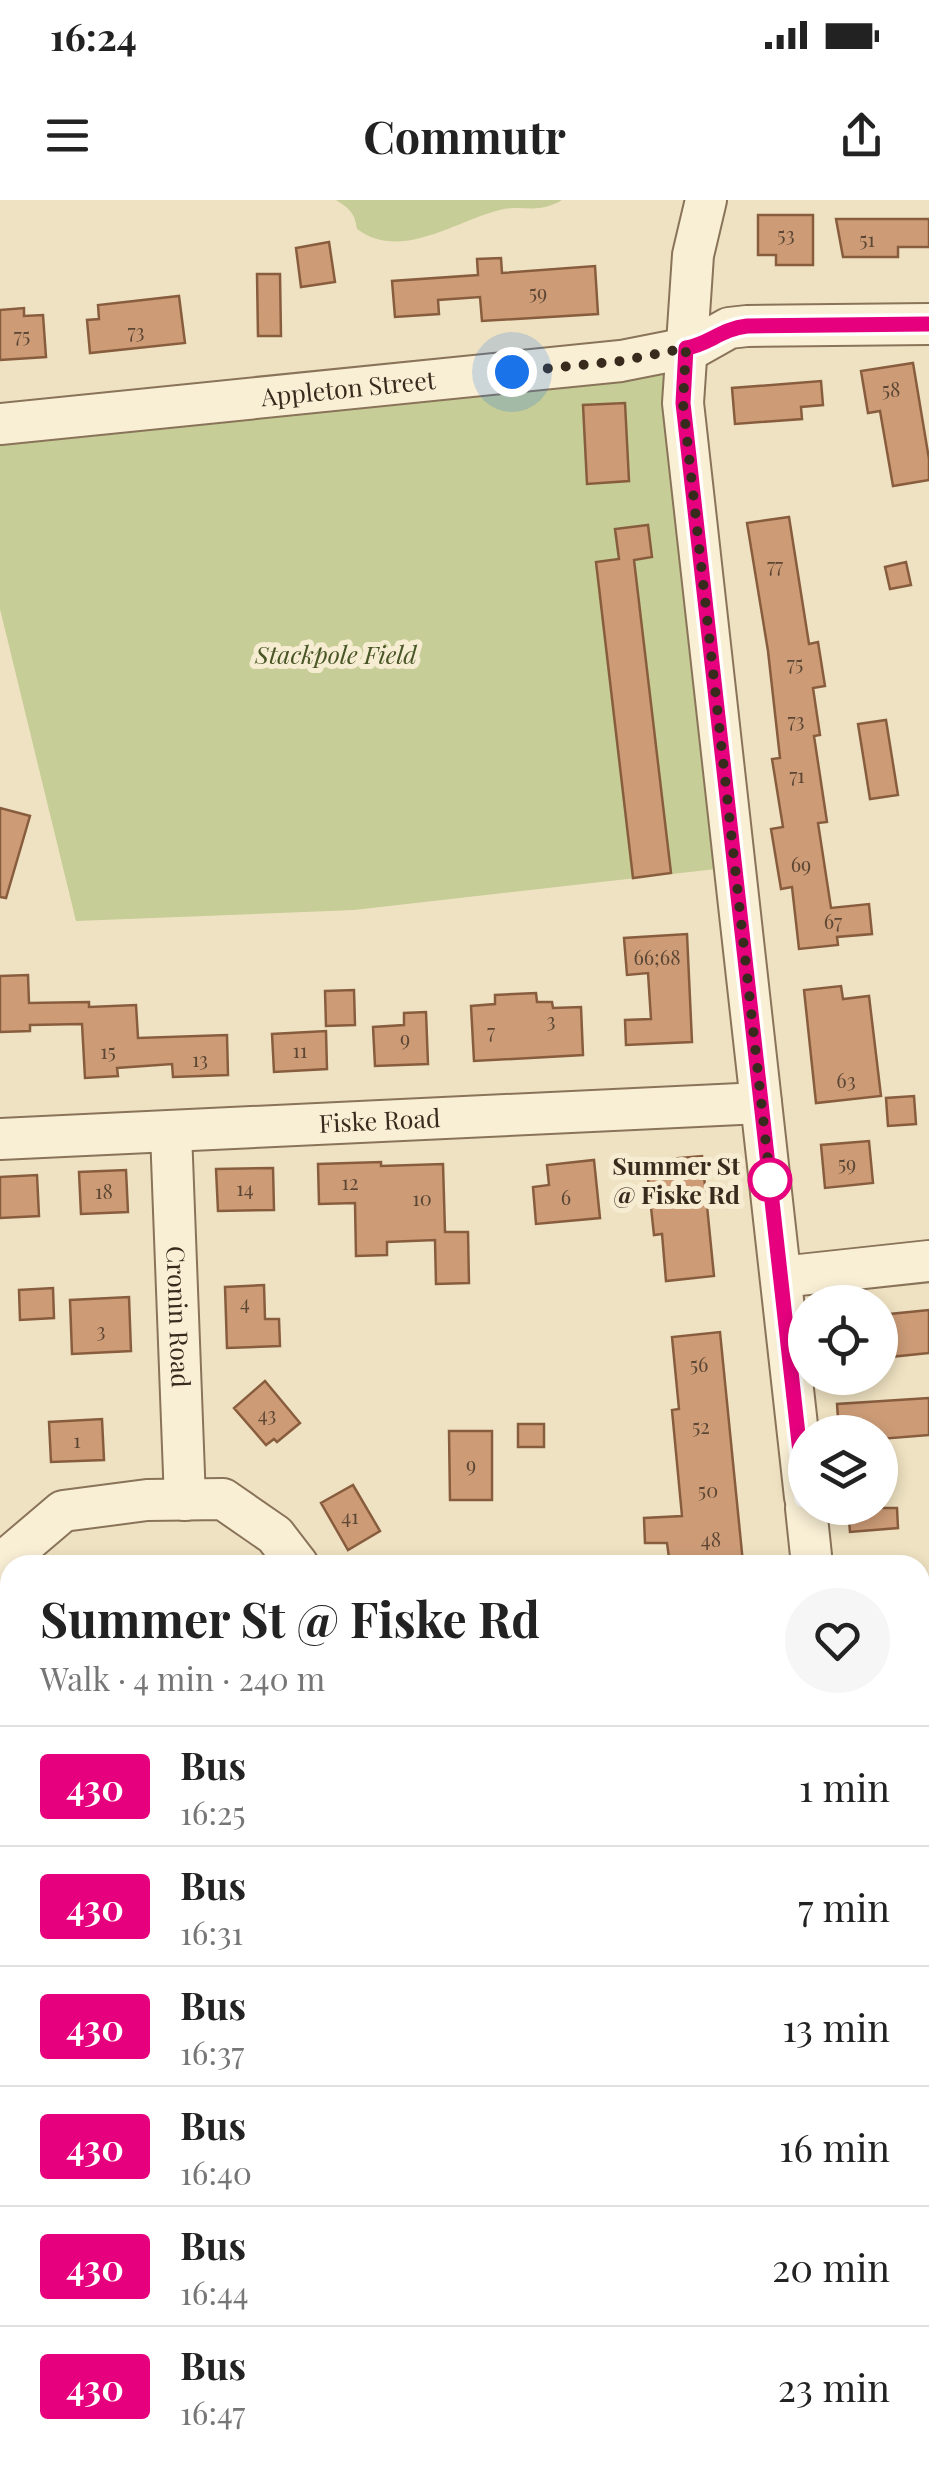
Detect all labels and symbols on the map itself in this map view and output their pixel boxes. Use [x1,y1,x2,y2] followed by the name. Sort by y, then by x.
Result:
[777,220,795,247] house number: 53
[859,225,875,252] house number: 51
[529,278,547,305] house number: 59
[127,317,145,344] house number: 73
[14,321,30,348] house number: 75
[487,347,537,397] your location
[258,362,438,413] street label: Appleton Street
[882,375,900,402] house number: 58
[767,551,783,578] house number: 77
[254,637,418,670] park label: Stackpole Field
[787,649,803,676] house number: 75
[787,706,805,733] house number: 73
[789,761,805,788] house number: 71
[791,850,811,877] house number: 69
[824,907,842,934] house number: 67
[633,943,681,970] house number: 66;68
[546,1006,556,1033] house number: 3
[487,1017,495,1044] house number: 7
[400,1024,410,1051] house number: 9
[293,1036,307,1063] house number: 11
[100,1037,116,1064] house number: 15
[192,1045,208,1072] house number: 13
[836,1066,856,1093] house number: 63
[318,1100,441,1139] street label: Fiske Road
[612,1148,740,1210] place label: Summer St @ Fiske Rd
[838,1149,856,1176] house number: 59
[749,1159,791,1201] marker: Summer St @ Fiske Rd
[342,1168,358,1195] house number: 12
[236,1174,254,1201] house number: 14
[95,1177,113,1204] house number: 18
[561,1183,571,1210] house number: 6
[412,1184,432,1211] house number: 10
[160,1245,199,1388] street label: Cronin Road
[240,1288,250,1315] house number: 4
[96,1316,106,1343] house number: 3
[690,1350,708,1377] house number: 56
[258,1400,276,1427] house number: 43
[692,1412,710,1439] house number: 52
[73,1426,81,1453] house number: 1
[466,1450,476,1477] house number: 9
[698,1476,718,1503] house number: 50
[341,1502,359,1529] house number: 41
[701,1525,721,1552] house number: 48

